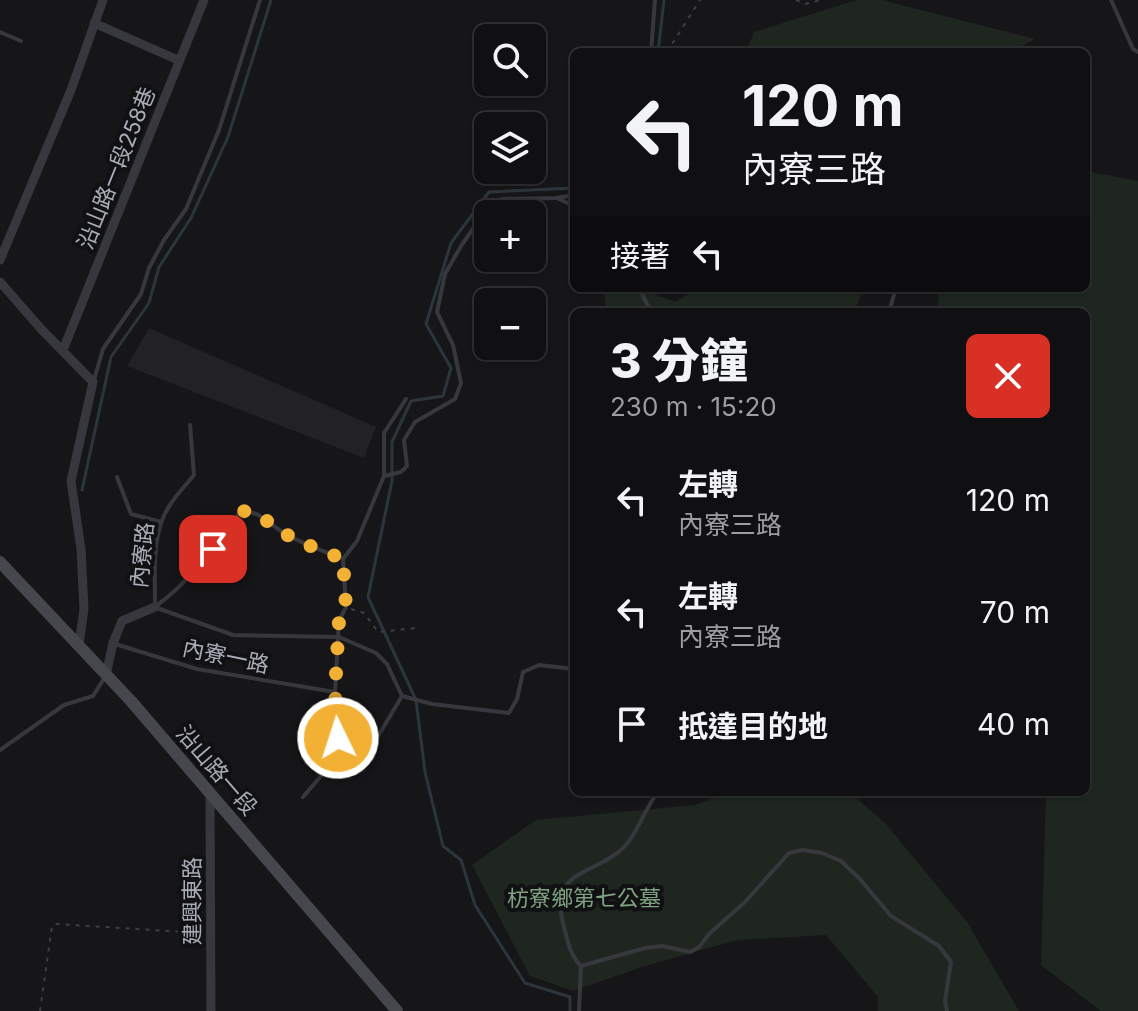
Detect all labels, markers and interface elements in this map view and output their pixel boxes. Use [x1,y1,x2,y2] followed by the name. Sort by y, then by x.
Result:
[474,24,546,360] map controls
[474,24,546,96] button: search
[742,72,904,140] text: 120 m
[610,80,714,184] icon: left
[72,83,160,253] street label: 沿山路一段258巷
[474,112,546,184] button: layers
[742,147,886,191] text: 內寮三路
[474,200,546,272] button: +
[686,232,730,276] icon: left
[610,238,670,274] text: 接著
[474,288,546,360] button: −
[610,331,748,390] text: 3 分鐘
[966,334,1050,418] button: close
[610,391,777,422] text: 230 m · 15:20
[678,466,738,502] text: 左轉
[610,478,654,522] icon: left
[966,482,1050,518] text: 120 m
[678,509,782,540] text: 內寮三路
[179,515,247,583] pin
[126,521,158,589] street label: 內寮路
[191,527,235,571] icon: arrive
[678,578,738,614] text: 左轉
[610,590,654,634] icon: left
[980,594,1050,630] text: 70 m
[678,621,782,652] text: 內寮三路
[180,634,272,678] street label: 內寮一路
[296,696,380,780] position arrow
[610,702,654,746] icon: arrive
[977,706,1050,742] text: 40 m
[678,708,828,744] text: 抵達目的地
[171,720,263,820] street label: 沿山路一段
[179,857,205,945] street label: 建興東路
[507,885,661,911] park label: 枋寮鄉第七公墓

